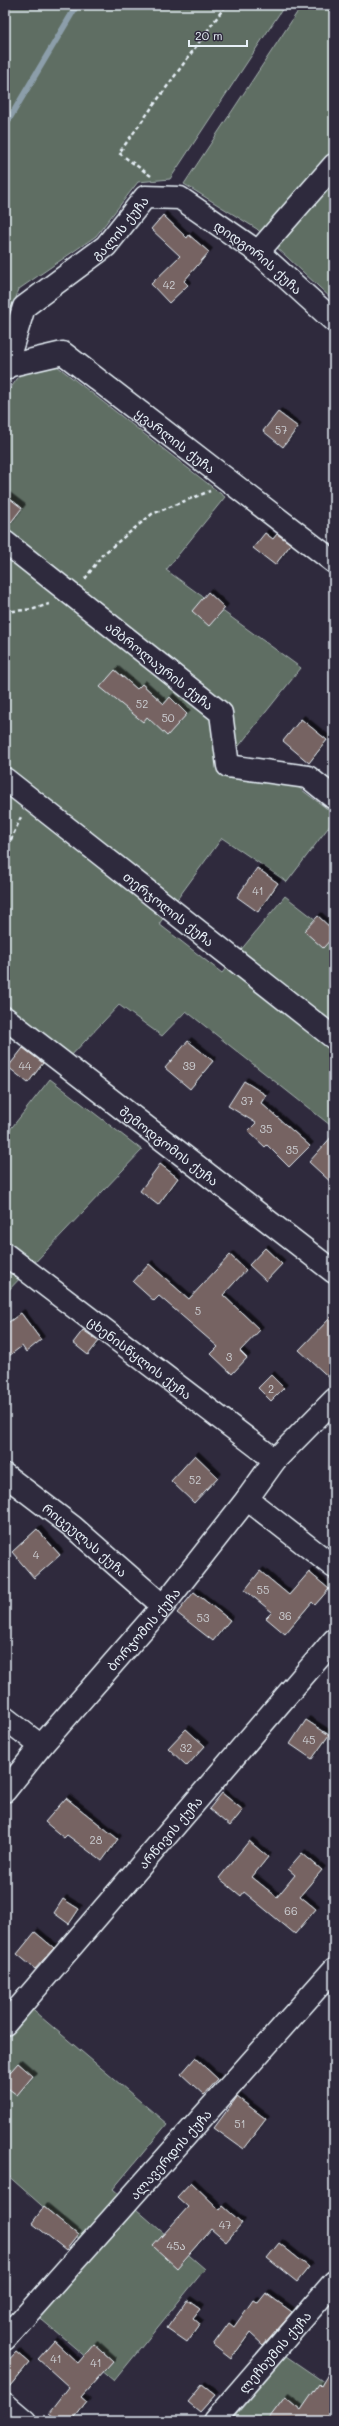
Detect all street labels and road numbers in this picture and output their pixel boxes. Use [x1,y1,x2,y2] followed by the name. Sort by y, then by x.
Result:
[88,192,151,263] street label: გალის ქუჩა
[211,216,306,297] street label: დიდგორის ქუჩა
[132,404,219,476] street label: ყვარლის ქუჩა
[103,617,218,713] street label: ამბროლაურის ქუჩა
[120,867,218,949] street label: თერჯოლის ქუჩა
[117,1102,223,1189] street label: შემოდგომის ქუჩა
[85,1312,196,1402] street label: ცხენისწყლის ქუჩა
[40,1499,131,1580] street label: რიცეულას ქუჩა
[102,1584,183,1674] street label: ბორჯომის ქუჩა
[134,1792,205,1872] street label: არწივის ქუჩა
[125,2105,214,2202] street label: ალავერდის ქუჩა
[234,2307,314,2396] street label: ლეჩხუმის ქუჩა

